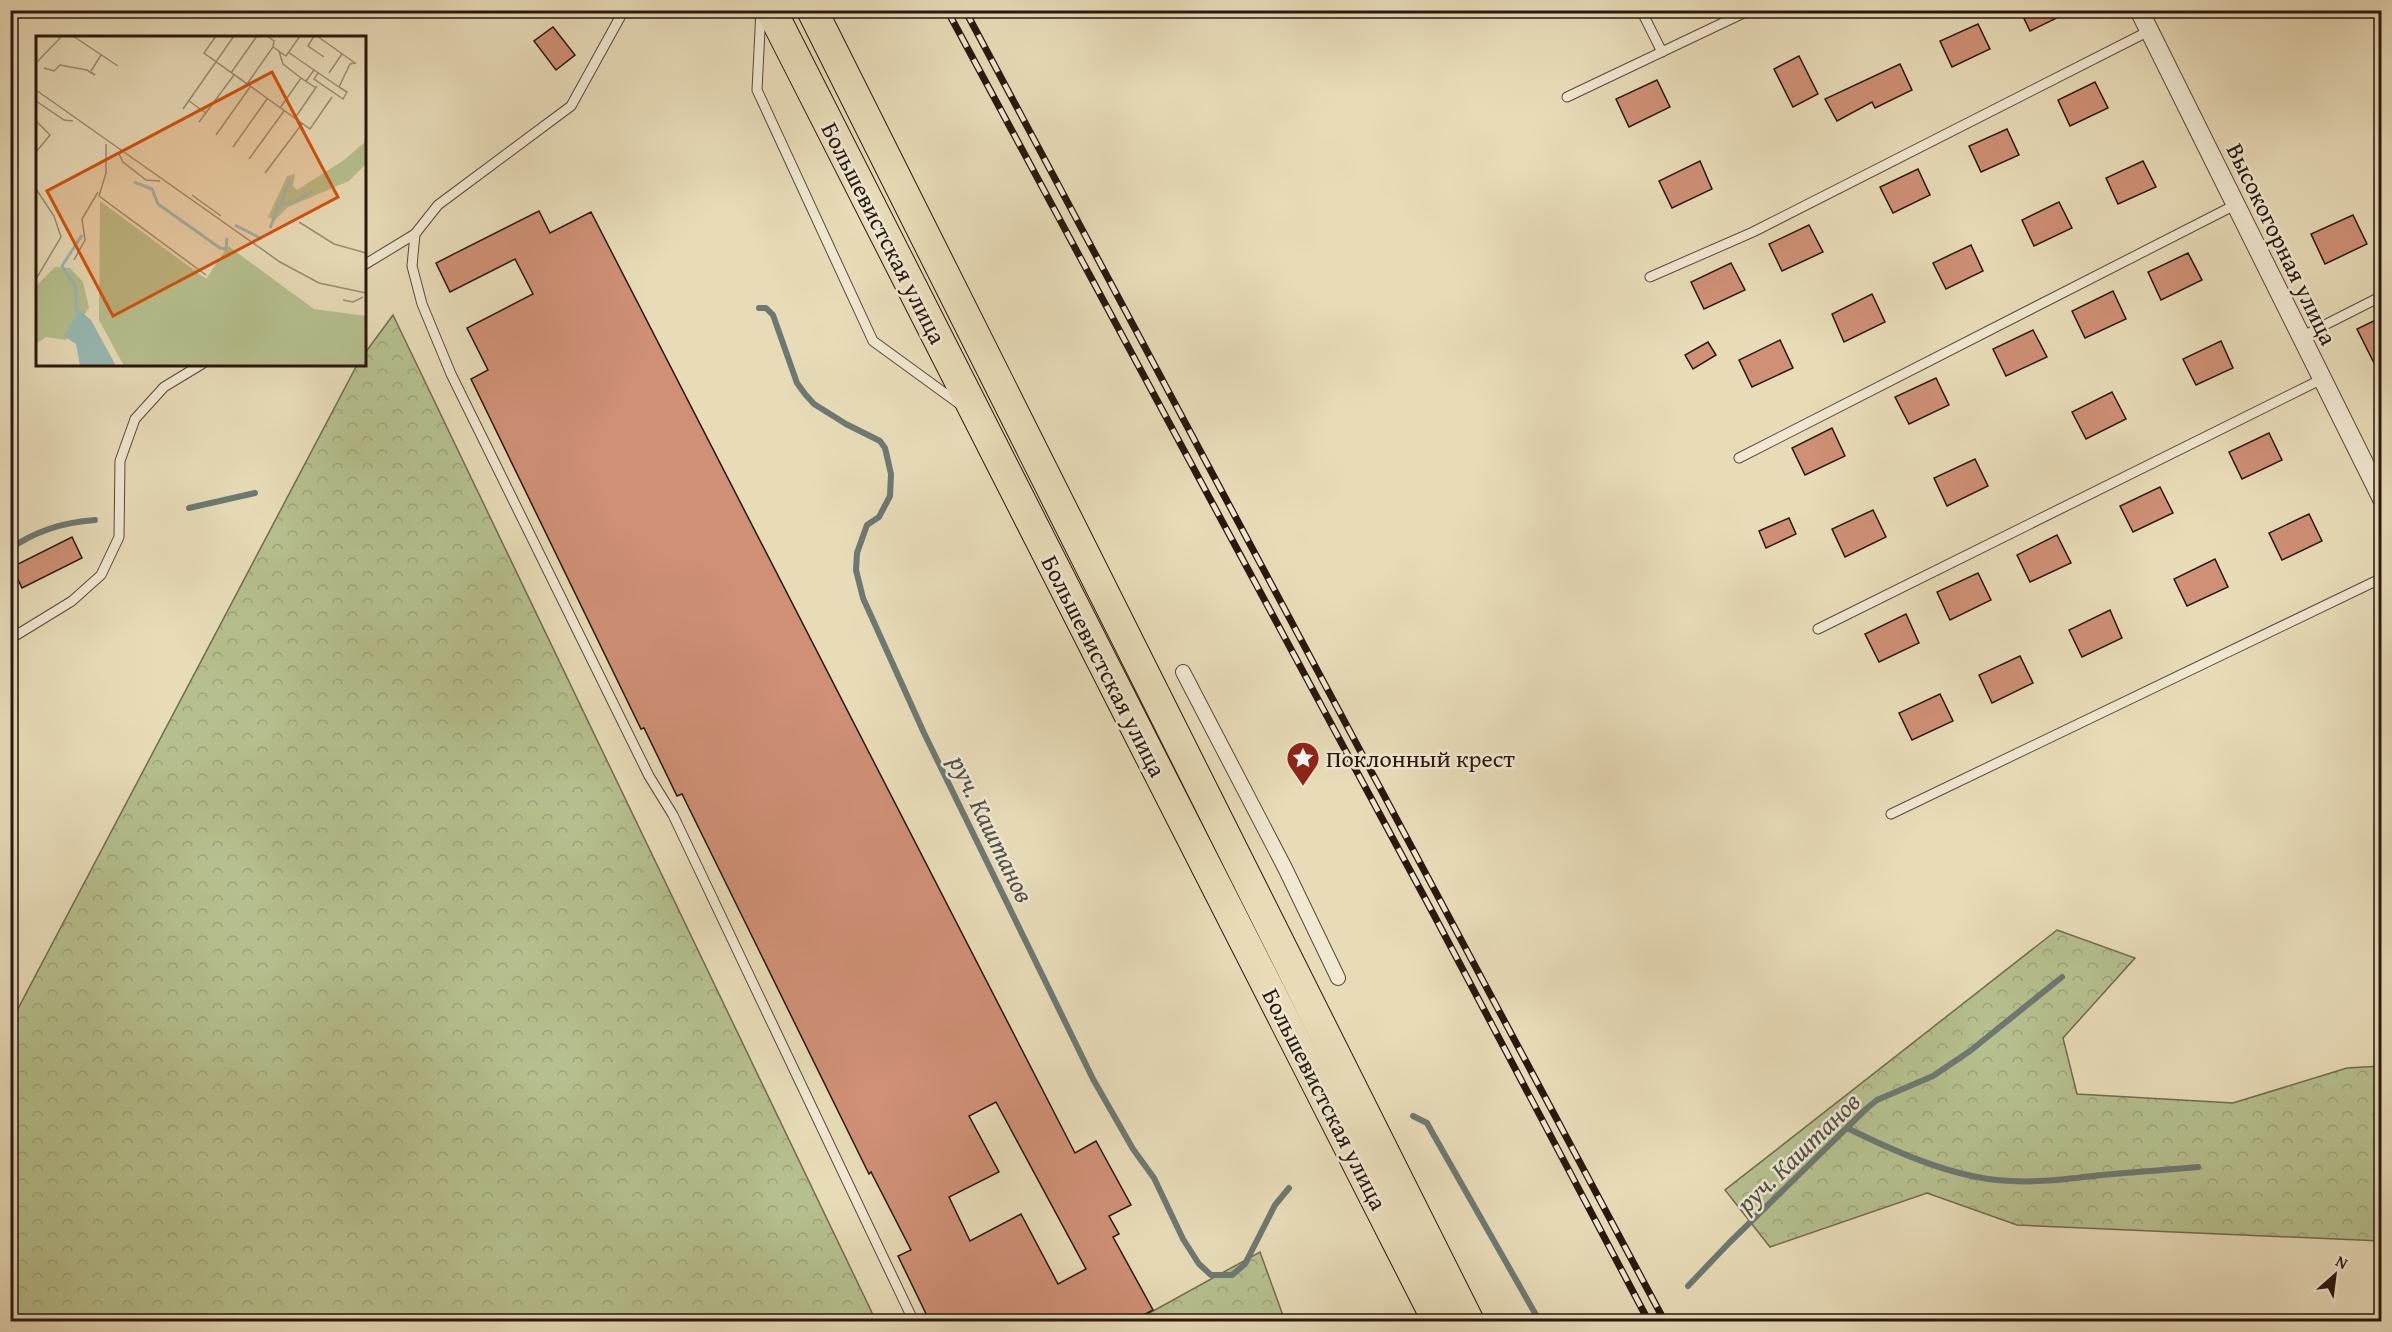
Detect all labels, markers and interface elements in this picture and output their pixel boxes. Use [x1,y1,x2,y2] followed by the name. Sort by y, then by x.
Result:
[36,36,366,366] inset map
[813,116,955,351] street label: Большевистская улица
[2218,137,2346,352] street label: Высокогорная улица
[1033,549,1175,784] street label: Большевистская улица
[1285,740,1321,787] place icon: Поклонный крест
[1326,741,1515,776] place label: Поклонный крест
[939,748,1045,909] water label: руч. Каштанов
[1254,982,1396,1217] street label: Большевистская улица
[1726,1082,1869,1222] water label: руч. Каштанов
[2305,1245,2365,1305] north arrow
[2332,1249,2353,1275] text: N

